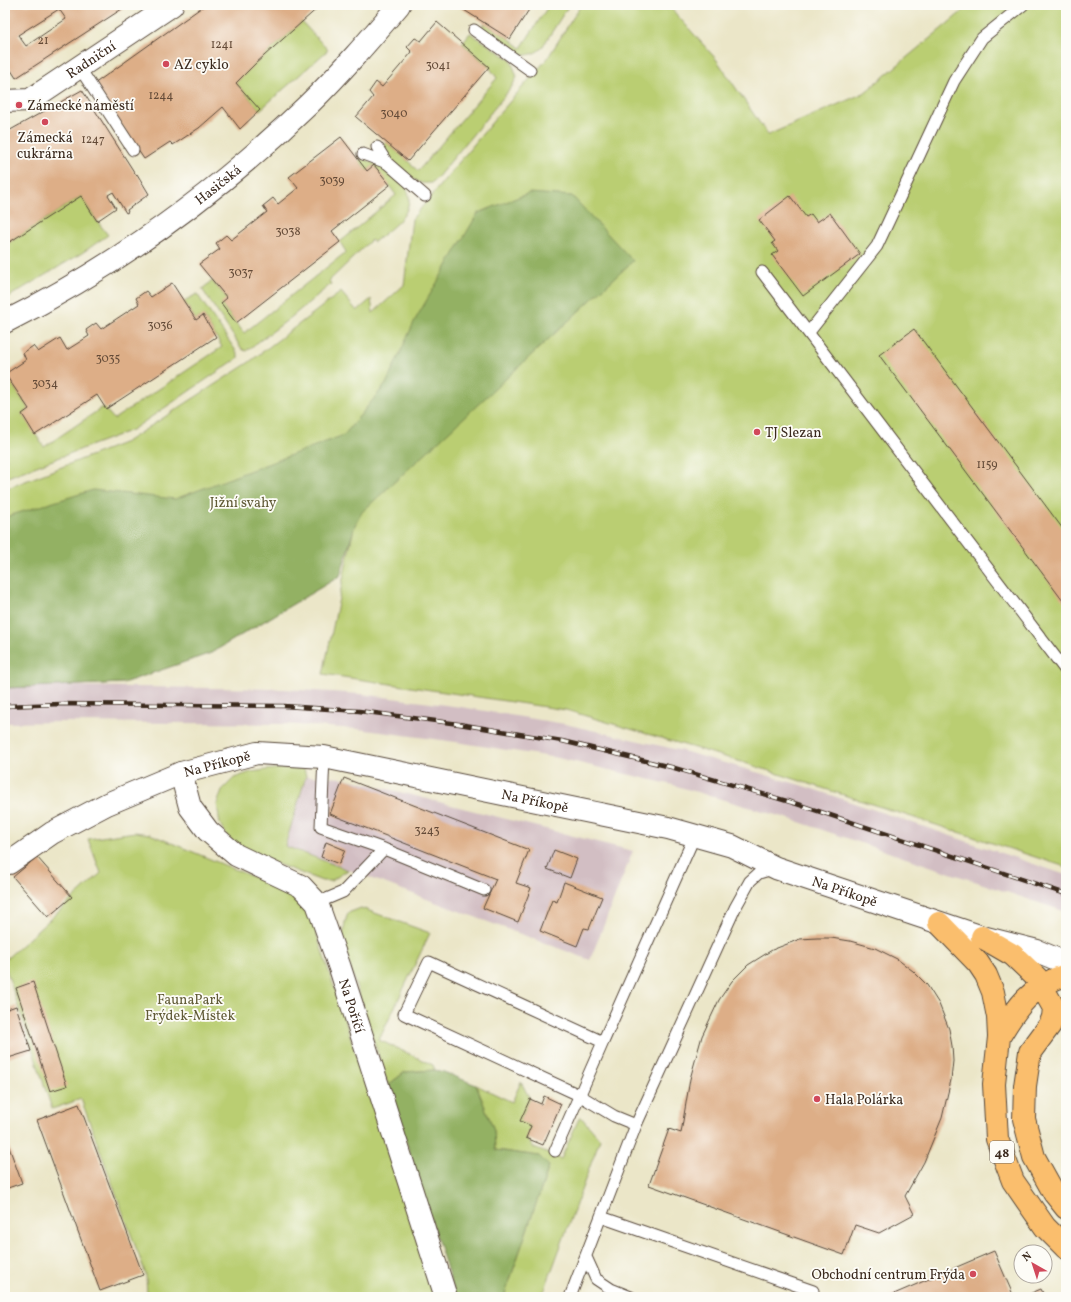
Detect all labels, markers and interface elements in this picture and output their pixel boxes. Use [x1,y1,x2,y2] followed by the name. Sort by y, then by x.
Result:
[37,33,49,49] house number: 21
[63,37,121,84] street label: Radniční
[211,37,233,53] house number: 1241
[174,56,229,75] place label: AZ cyklo
[426,58,450,74] house number: 3041
[161,59,171,69] marker: AZ cyklo
[148,88,174,104] house number: 1244
[27,97,135,116] place label: Zámecké náměstí
[14,100,24,110] marker: Zámecké náměstí
[381,106,407,122] house number: 3040
[40,117,50,127] marker: Zámecká cukrárna
[17,129,73,164] place label: Zámecká cukrárna
[81,132,105,148] house number: 1247
[192,161,246,210] street label: Hasičská
[320,173,344,189] house number: 3039
[275,224,301,240] house number: 3038
[229,265,254,281] house number: 3037
[147,318,173,334] house number: 3036
[96,351,121,367] house number: 3035
[32,376,58,392] house number: 3034
[765,424,822,443] place label: TJ Slezan
[752,427,762,437] marker: TJ Slezan
[976,457,998,473] house number: 1159
[210,494,277,513] park label: Jižní svahy
[182,747,253,783] street label: Na Příkopě
[500,786,570,818] street label: Na Příkopě
[414,823,440,839] house number: 3243
[809,873,880,912] street label: Na Příkopě
[333,977,369,1037] street label: Na Poříčí
[145,991,235,1026] park label: FaunaPark Frýdek-Místek
[825,1091,903,1110] place label: Hala Polárka
[812,1094,822,1104] marker: Hala Polárka
[990,1141,1014,1163] road number: 48
[1013,1244,1053,1284] north arrow
[1020,1249,1035,1266] text: N
[811,1266,965,1285] place label: Obchodní centrum Frýda
[968,1269,978,1279] marker: Obchodní centrum Frýda

